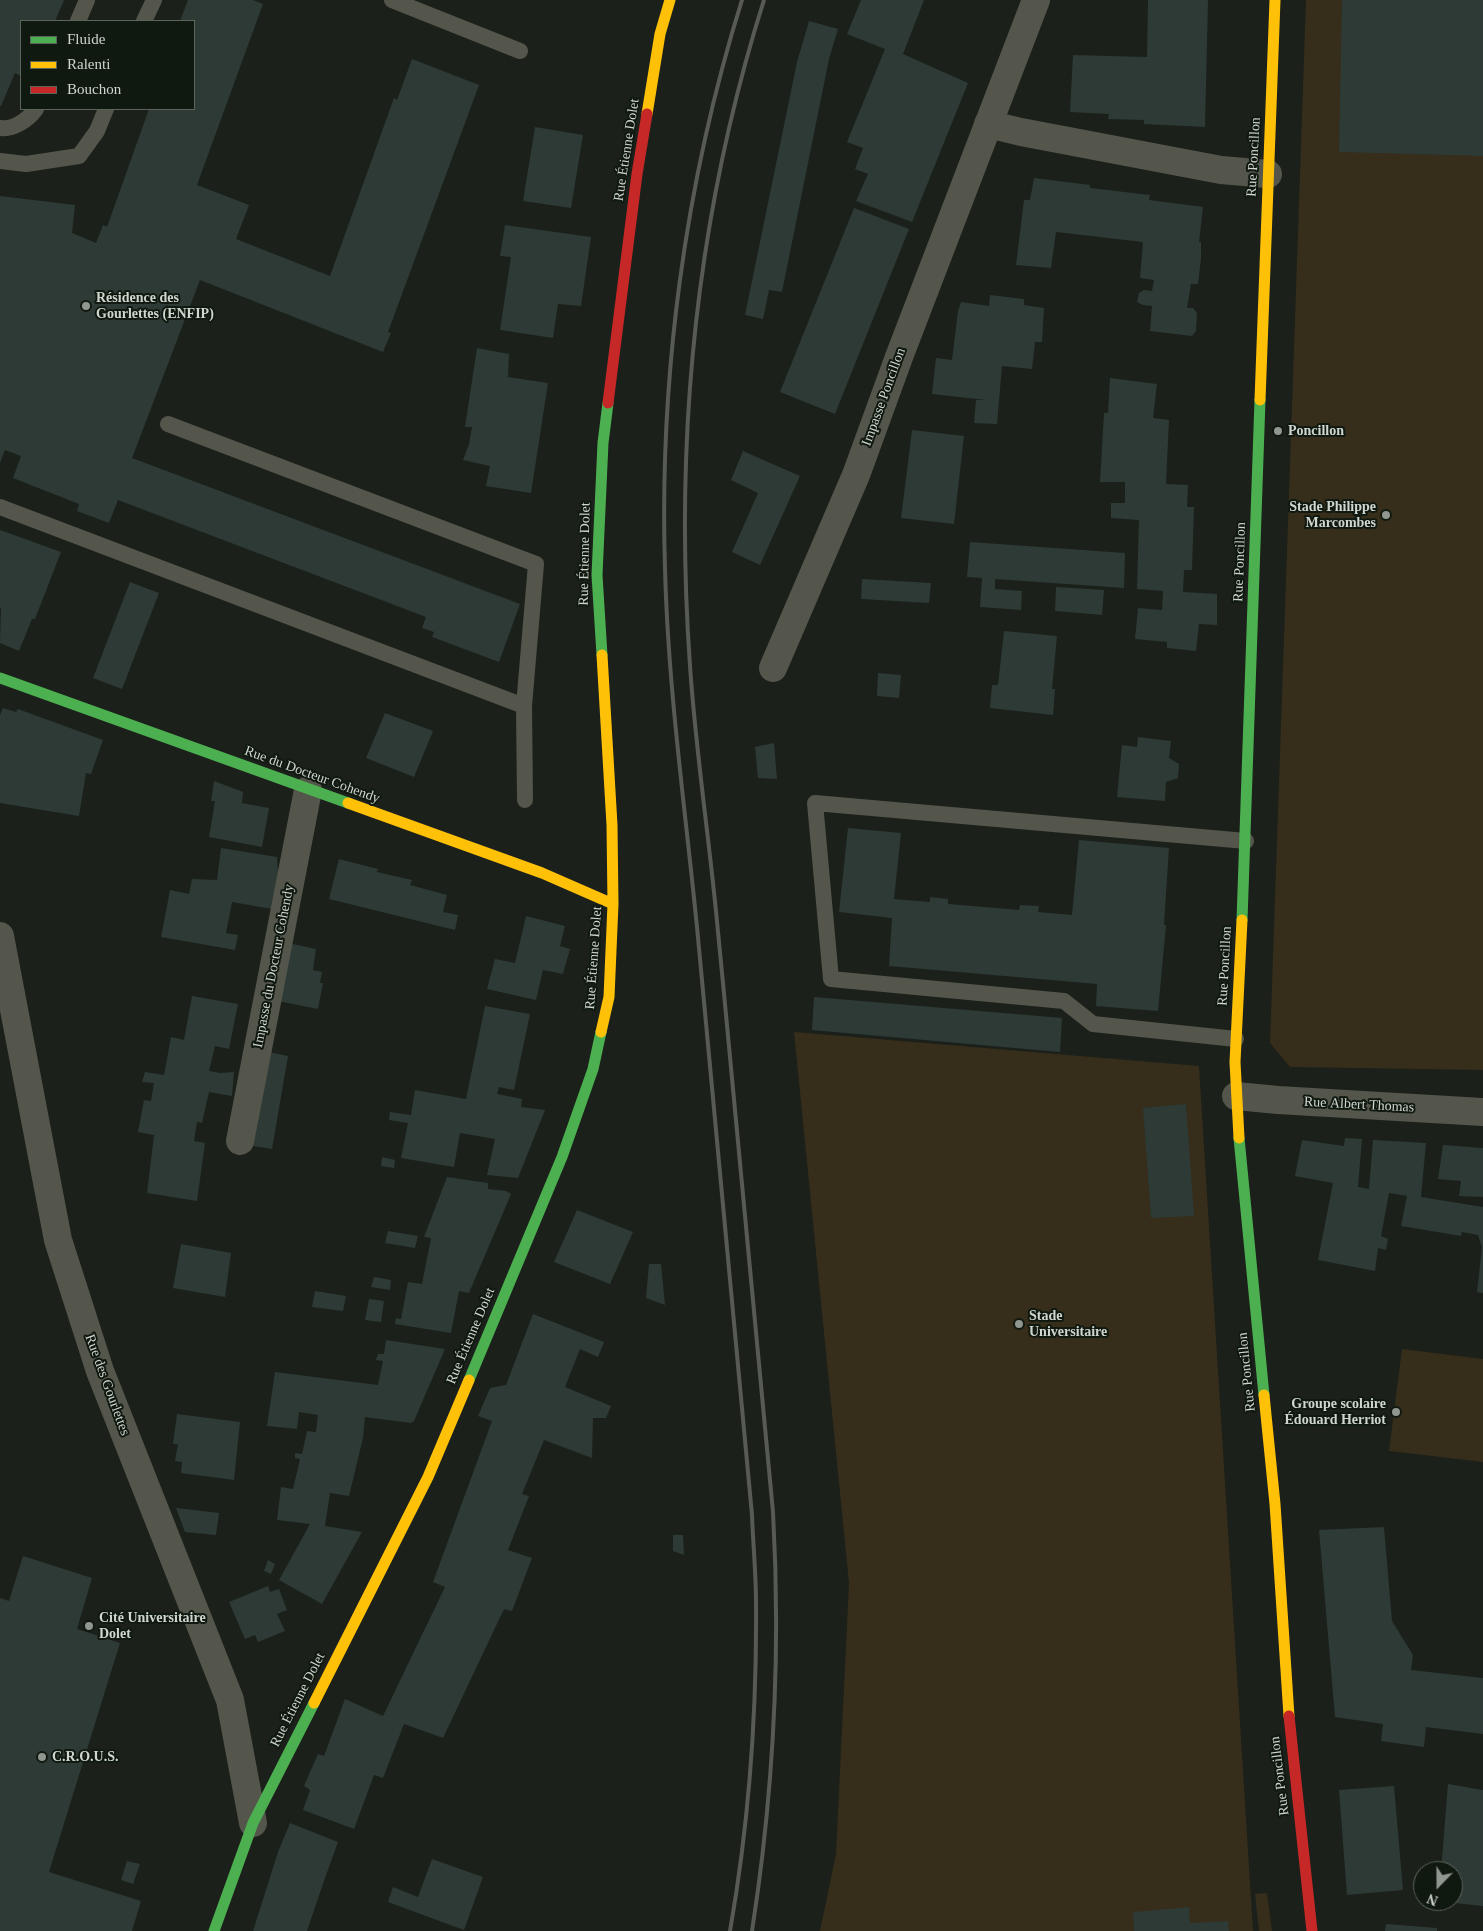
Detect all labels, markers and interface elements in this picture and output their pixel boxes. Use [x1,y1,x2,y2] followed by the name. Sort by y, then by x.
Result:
[20,20,195,110] legend
[67,31,105,47] text: Fluide
[67,56,110,72] text: Ralenti
[67,81,121,97] text: Bouchon
[611,98,643,202] street label: Rue Étienne Dolet
[1244,117,1264,197] street label: Rue Poncillon
[96,290,214,322] place label: Résidence des Gourlettes (ENFIP)
[80,300,92,312] marker: Résidence des Gourlettes (ENFIP)
[858,346,910,448] street label: Impasse Poncillon
[1288,423,1344,439] place label: Poncillon
[1272,425,1284,437] marker: Poncillon
[1289,499,1376,532] place label: Stade Philippe Marcombes
[576,502,594,606] street label: Rue Étienne Dolet
[1380,509,1392,521] marker: Stade Philippe Marcombes
[1230,522,1250,602] street label: Rue Poncillon
[242,743,382,807] street label: Rue du Docteur Cohendy
[250,883,298,1049] street label: Impasse du Docteur Cohendy
[582,906,606,1010] street label: Rue Étienne Dolet
[1215,926,1235,1006] street label: Rue Poncillon
[1303,1094,1415,1116] street label: Rue Albert Thomas
[443,1285,499,1387] street label: Rue Étienne Dolet
[1029,1308,1107,1340] place label: Stade Universitaire
[1013,1318,1025,1330] marker: Stade Universitaire
[1234,1331,1260,1413] street label: Rue Poncillon
[81,1332,133,1438] street label: Rue des Gourlettes
[1285,1396,1386,1428] place label: Groupe scolaire Édouard Herriot
[1390,1406,1402,1418] marker: Groupe scolaire Édouard Herriot
[99,1610,206,1642] place label: Cité Universitaire Dolet
[83,1620,95,1632] marker: Cité Universitaire Dolet
[267,1650,329,1750] street label: Rue Étienne Dolet
[1267,1735,1293,1817] street label: Rue Poncillon
[52,1749,119,1765] place label: C.R.O.U.S.
[36,1751,48,1763] marker: C.R.O.U.S.
[1413,1861,1463,1911] north arrow
[1425,1891,1440,1908] text: N

